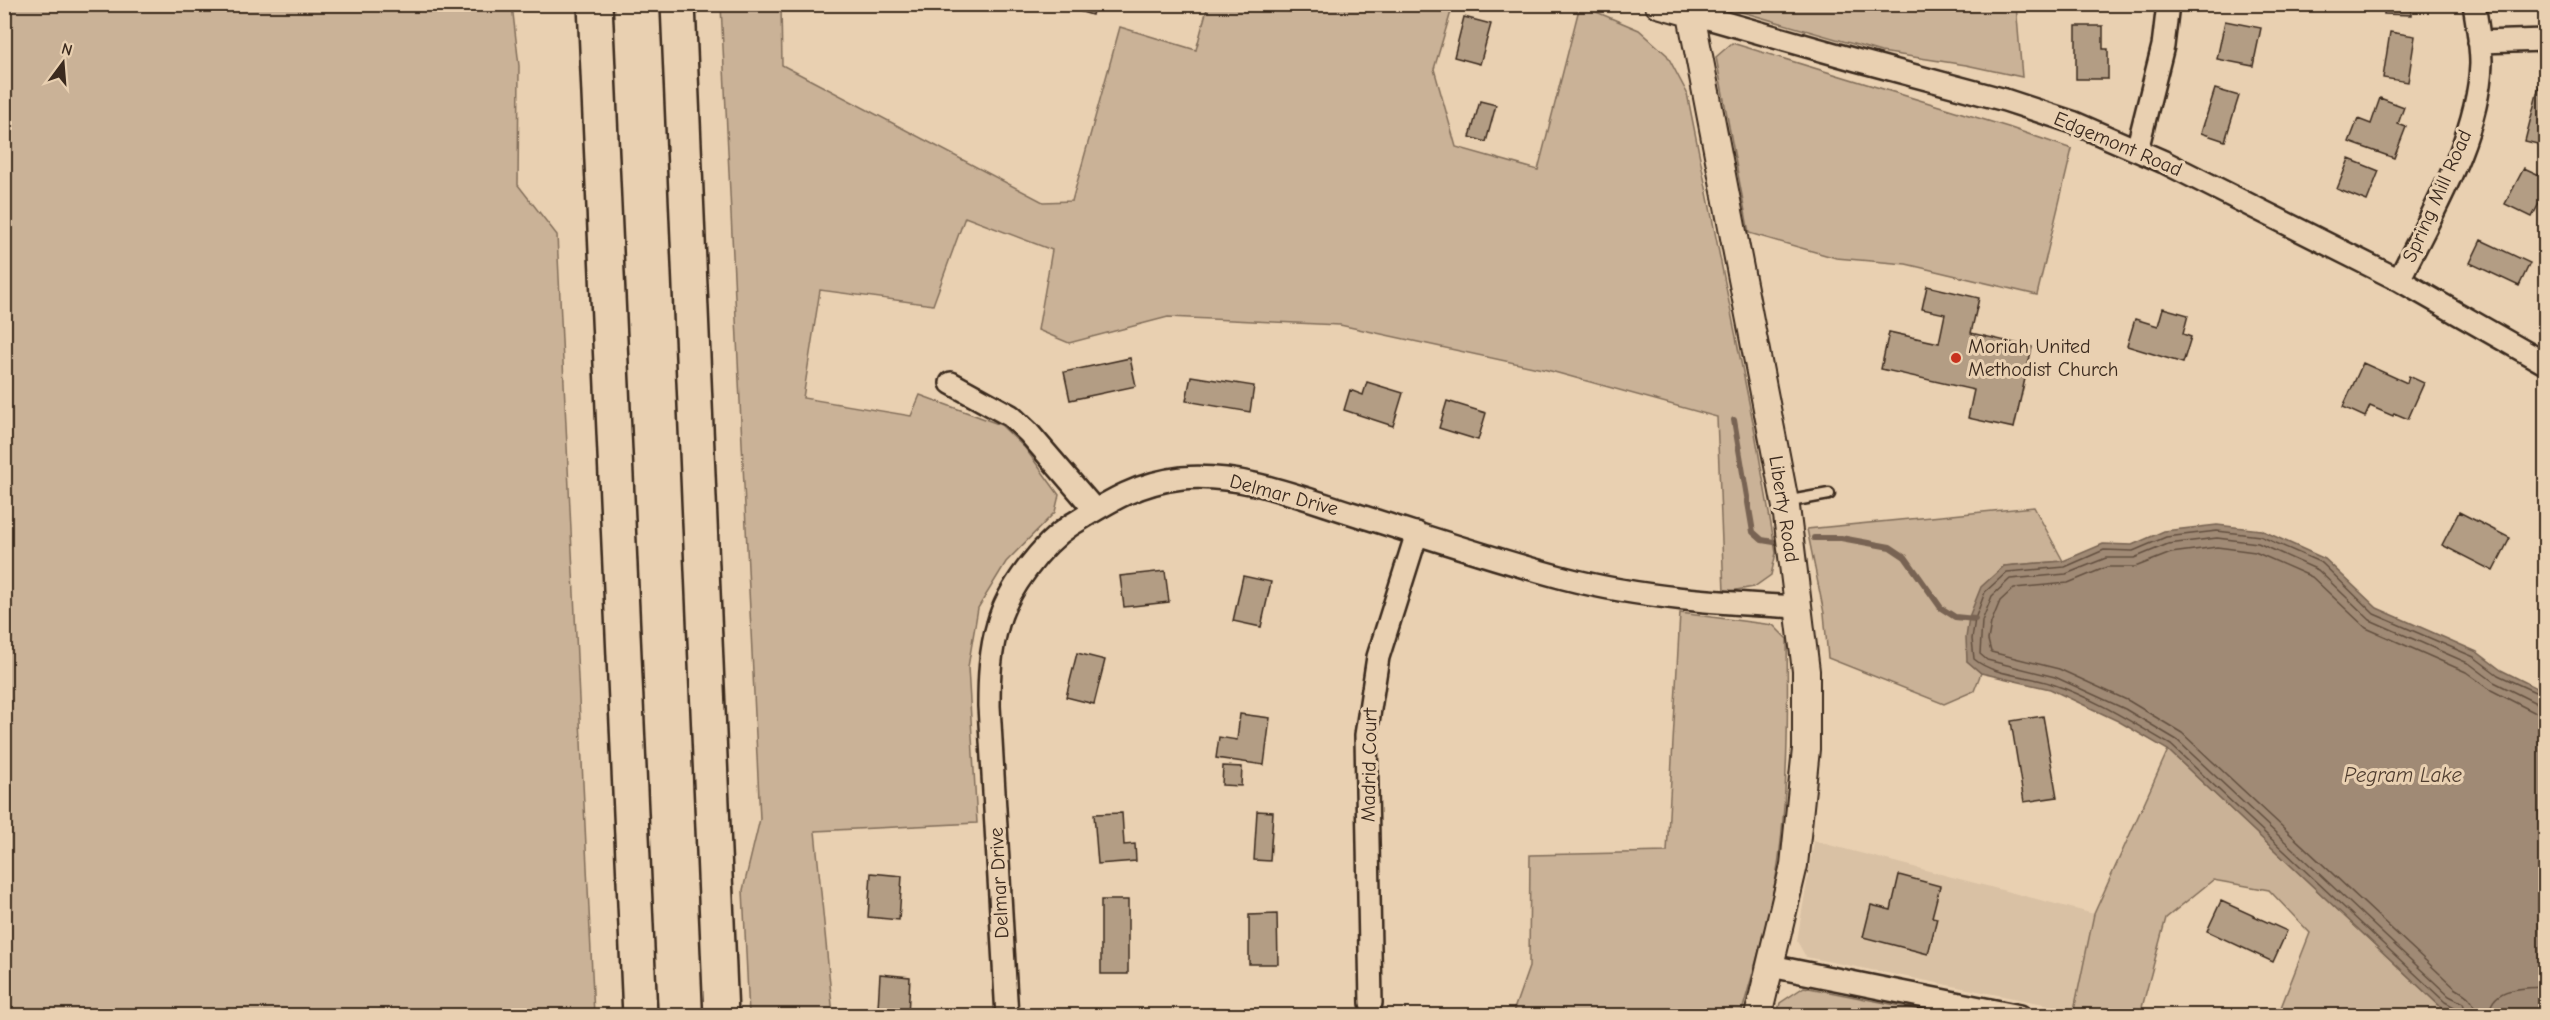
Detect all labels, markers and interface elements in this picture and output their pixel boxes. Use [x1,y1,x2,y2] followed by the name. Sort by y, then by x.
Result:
[33,33,93,93] north arrow
[59,39,74,60] text: N
[2050,107,2186,181] street label: Edgemont Road
[2398,126,2476,266] street label: Spring Mill Road
[1968,335,2119,381] place label: Moriah United Methodist Church
[1949,351,1963,365] marker: Moriah United Methodist Church
[1764,454,1804,564] street label: Liberty Road
[1227,469,1341,521] street label: Delmar Drive
[1357,706,1382,822] street label: Madrid Court
[2344,763,2462,787] water label: Pegram Lake
[985,827,1013,939] street label: Delmar Drive

